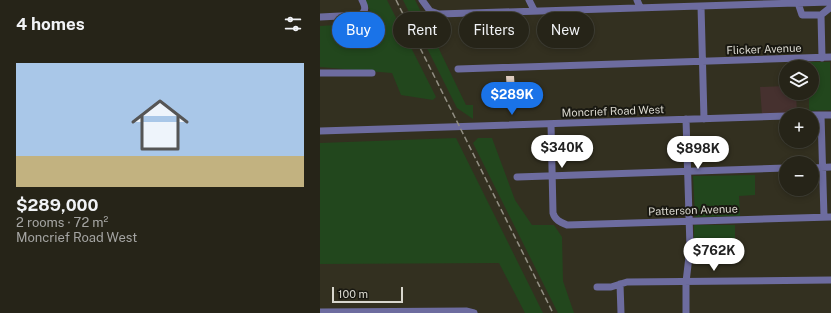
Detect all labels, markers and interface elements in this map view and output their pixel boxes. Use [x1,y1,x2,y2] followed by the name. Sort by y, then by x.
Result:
[332,12,385,48] chip: Buy
[393,12,451,48] chip: Rent
[459,12,529,48] chip: Filters
[537,12,594,48] chip: New
[282,13,304,35] icon: filters
[16,14,85,34] text: 4 homes
[726,42,802,56] street label: Flicker Avenue
[779,60,819,196] map controls
[779,60,819,100] button: layers
[484,82,540,116] pin: $289K
[490,87,534,102] text: $289K
[124,89,196,161] icon: home
[562,103,664,119] street label: Moncrief Road West
[779,108,819,148] button: +
[534,135,590,169] pin: $340K
[670,136,726,170] pin: $898K
[540,140,584,155] text: $340K
[676,141,720,156] text: $898K
[779,156,819,196] button: −
[16,195,98,215] text: $289,000
[648,202,738,218] street label: Patterson Avenue
[16,215,108,230] text: 2 rooms · 72 m²
[16,230,137,245] text: Moncrief Road West
[686,238,742,272] pin: $762K
[692,243,736,258] text: $762K
[332,285,403,304] scale bar
[338,288,368,300] text: 100 m

